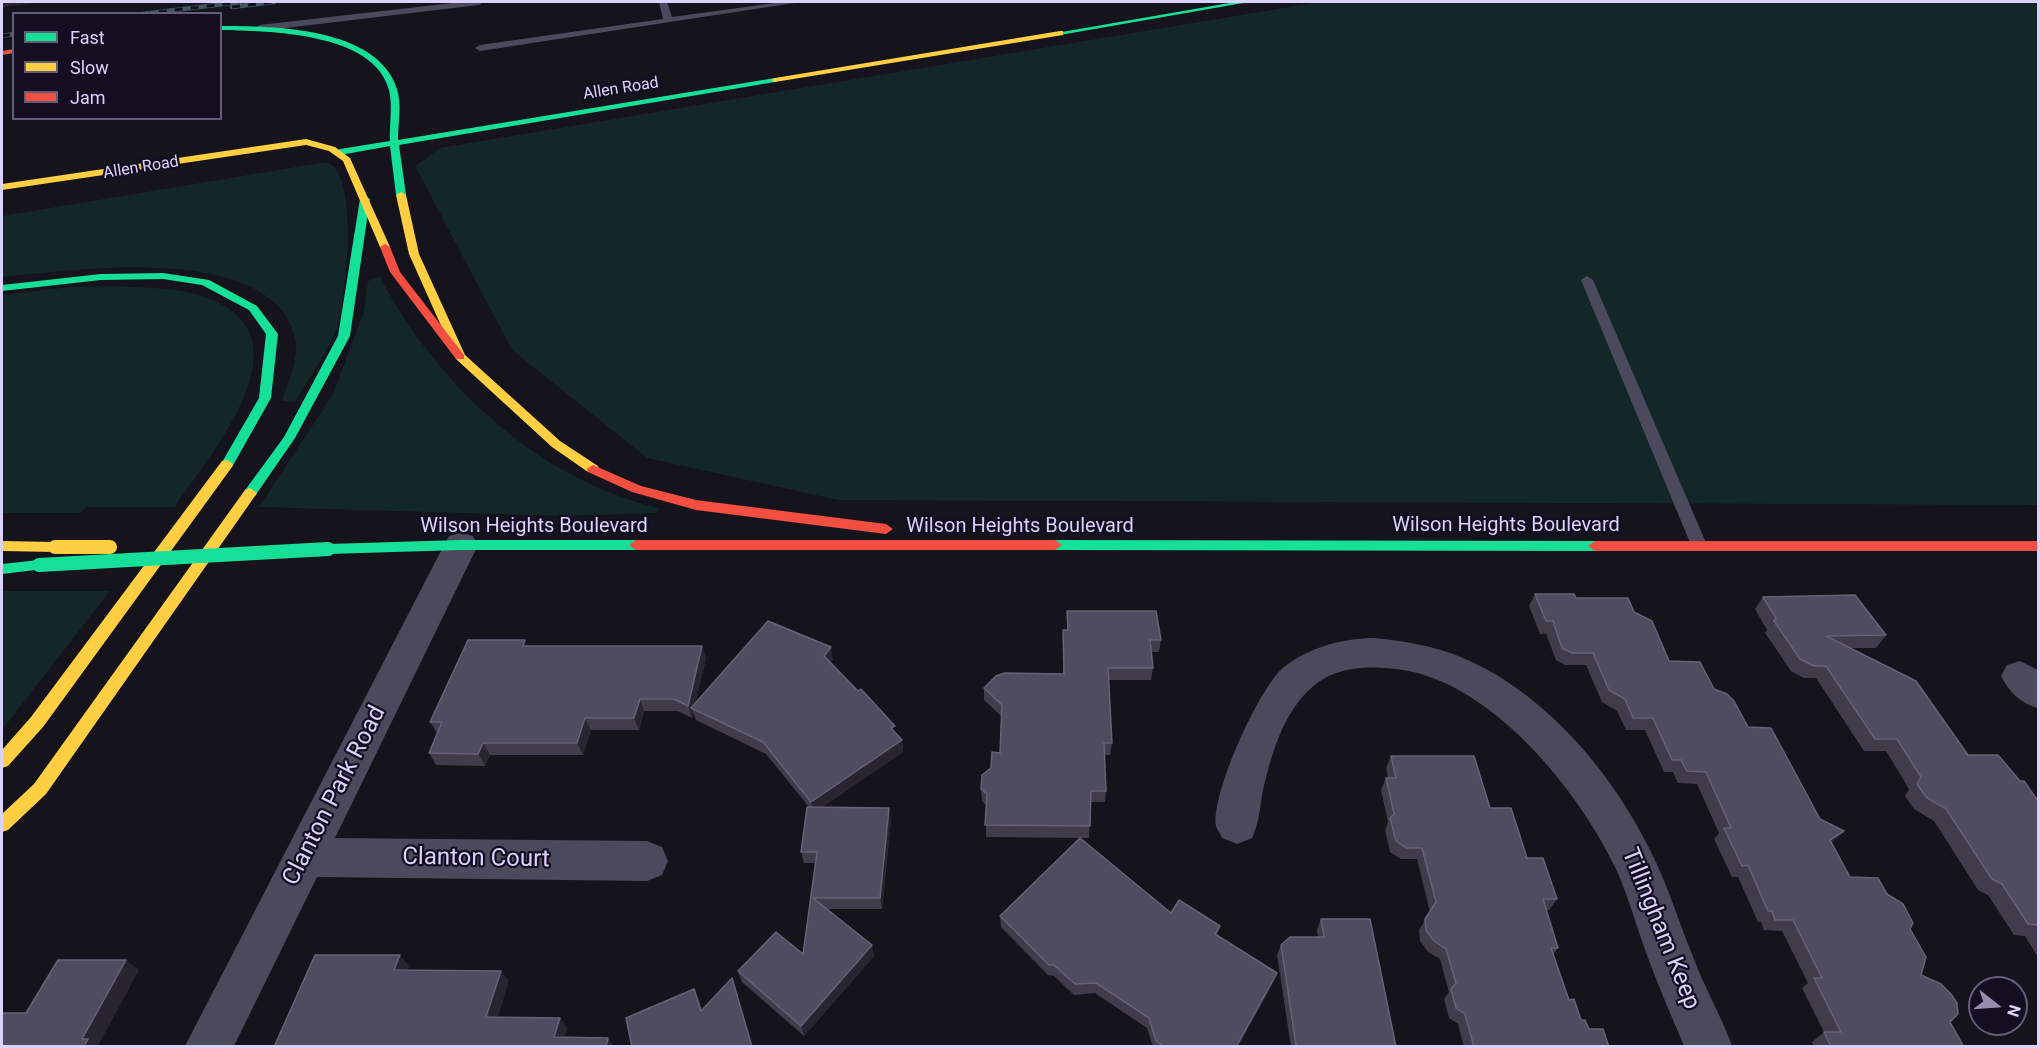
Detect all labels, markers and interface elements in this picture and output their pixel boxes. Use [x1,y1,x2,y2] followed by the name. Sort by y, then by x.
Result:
[12,12,222,120] legend
[70,27,105,48] text: Fast
[70,57,109,78] text: Slow
[582,74,660,104] street label: Allen Road
[70,87,106,108] text: Jam
[102,153,180,183] street label: Allen Road
[1392,514,1620,538] street label: Wilson Heights Boulevard
[420,515,648,539] street label: Wilson Heights Boulevard
[906,515,1134,539] street label: Wilson Heights Boulevard
[277,701,393,891] street label: Clanton Park Road
[402,843,550,875] street label: Clanton Court
[1615,844,1705,1014] street label: Tillingham Keep
[1968,976,2028,1036] north arrow
[2003,1003,2025,1019] text: N

